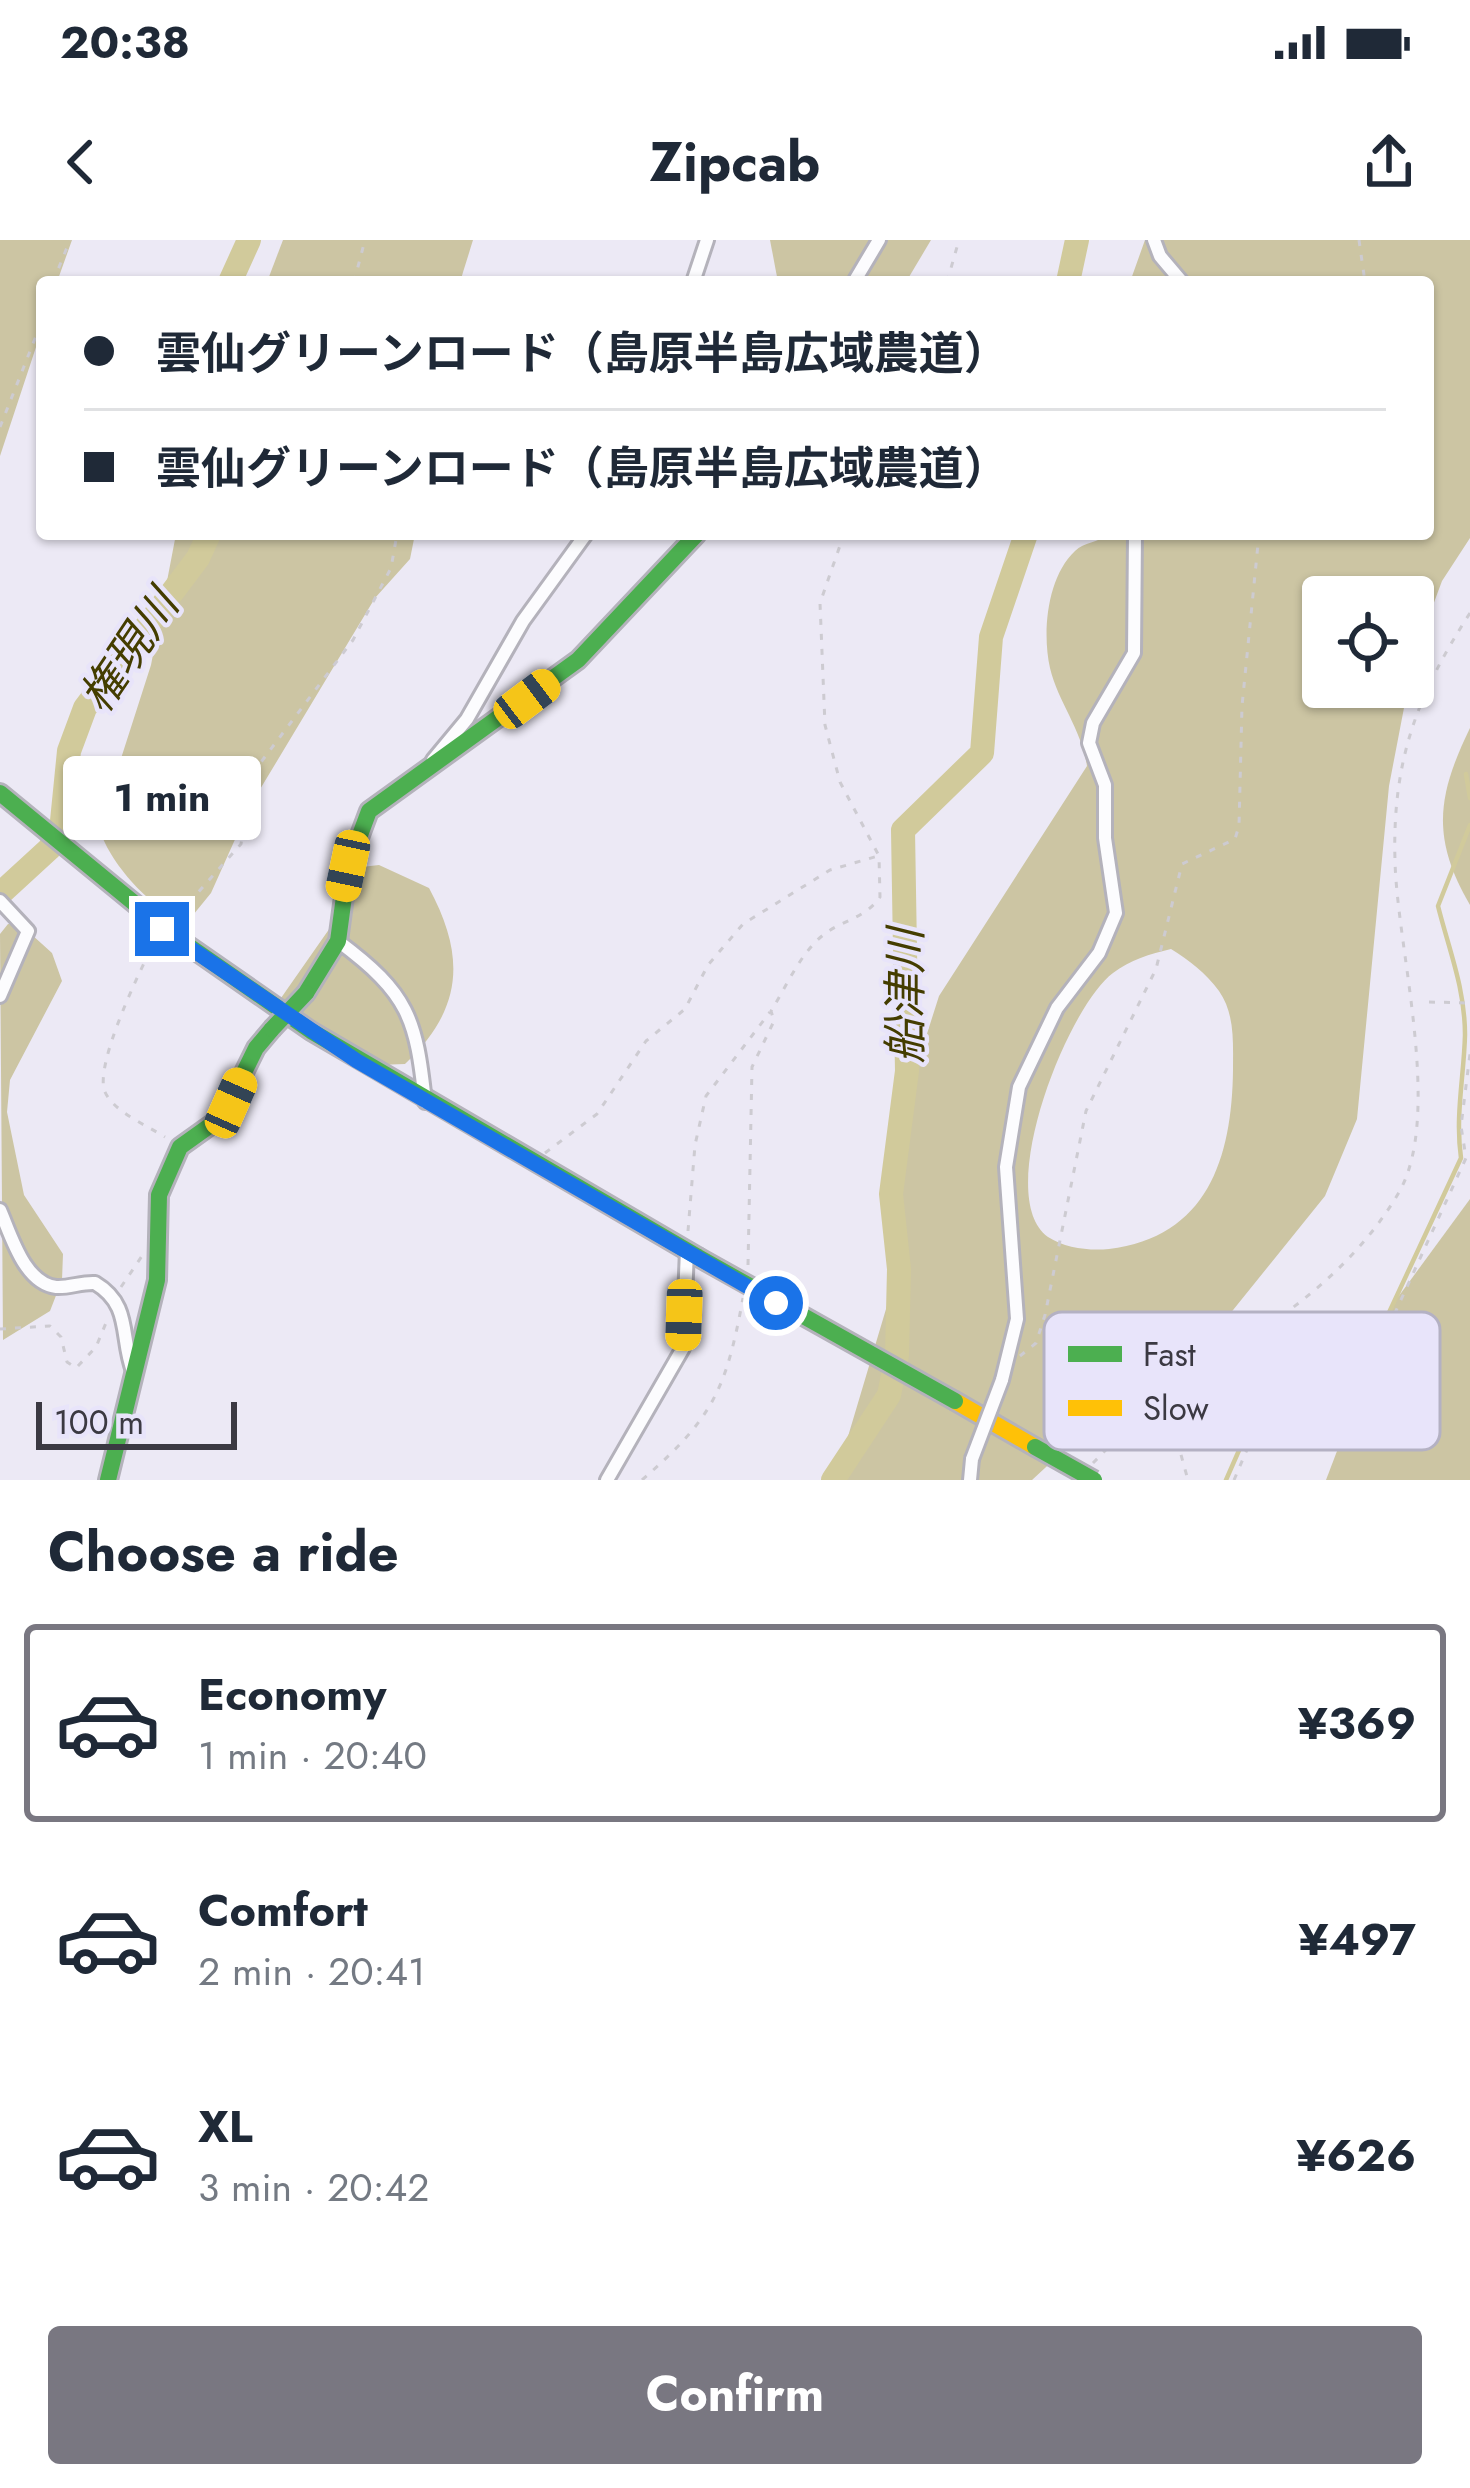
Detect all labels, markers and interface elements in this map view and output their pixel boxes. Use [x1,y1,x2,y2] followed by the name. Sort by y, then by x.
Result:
[60,10,190,75] text: 20:38
[650,123,820,201] text: Zipcab
[48,129,114,195] icon: back
[1356,129,1422,195] icon: share
[156,321,1009,386] text: 雲仙グリーンロード（島原半島広域農道）
[156,436,1009,501] text: 雲仙グリーンロード（島原半島広域農道）
[64,574,196,725] water label: 権現川
[1302,576,1434,708] map controls
[1302,576,1434,708] button: locate
[487,663,567,735] car
[63,755,261,839] callout: 1 min
[114,769,210,826] text: 1 min
[323,827,373,905] car
[135,902,189,956] route end
[873,925,938,1064] water label: 船津川
[200,1063,262,1143] car
[749,1276,803,1330] route start
[665,1278,703,1352] car
[1044,1312,1440,1450] legend
[1143,1331,1196,1378] text: Fast
[1143,1385,1209,1432] text: Slow
[36,1396,237,1449] scale bar
[54,1399,144,1446] text: 100 m
[48,1513,399,1591] text: Choose a ride
[198,1662,386,1727] text: Economy
[54,1669,162,1777] icon: car
[1298,1691,1416,1756] text: ¥369
[198,1727,427,1784] text: 1 min · 20:40
[198,1878,368,1943] text: Comfort
[54,1885,162,1993] icon: car
[1299,1907,1416,1972] text: ¥497
[198,1943,426,2000] text: 2 min · 20:41
[198,2094,253,2159] text: XL
[54,2101,162,2209] icon: car
[1296,2123,1416,2188] text: ¥626
[198,2159,429,2216] text: 3 min · 20:42
[48,2326,1422,2464] button: Confirm

